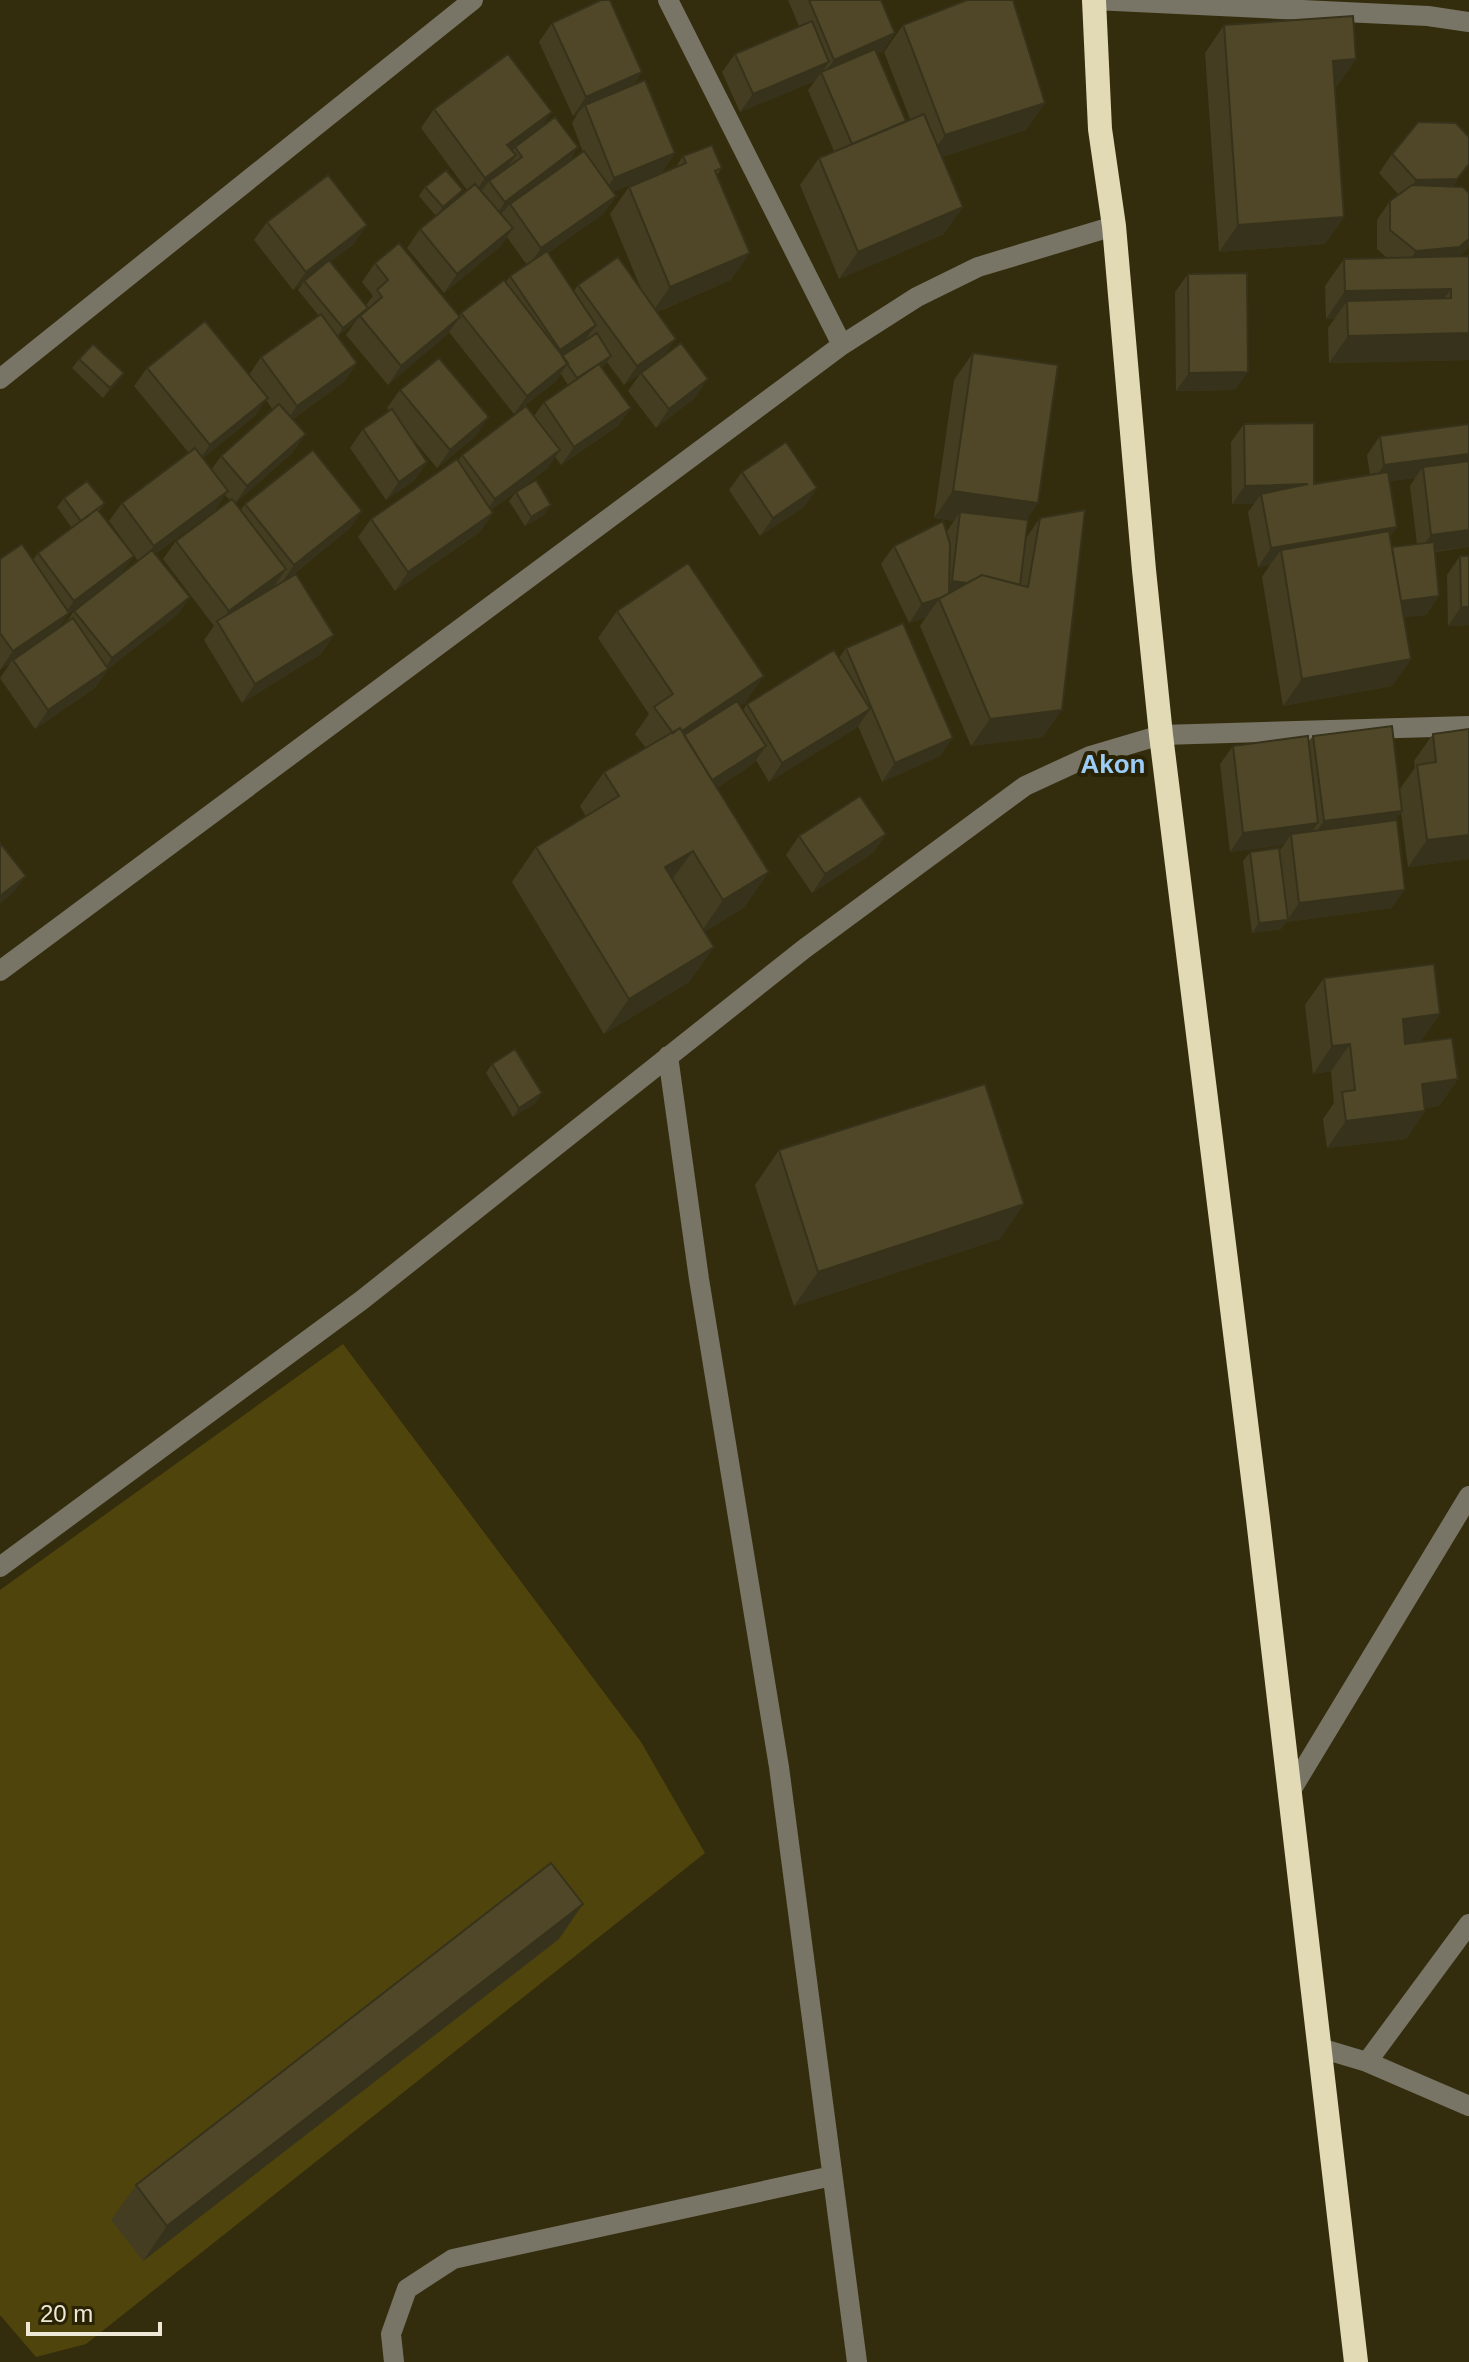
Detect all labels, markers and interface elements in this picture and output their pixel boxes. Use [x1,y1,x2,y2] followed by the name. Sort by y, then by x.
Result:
[1081,749,1146,779] district label: Akon
[28,2286,160,2336] scale bar
[40,2300,93,2327] text: 20 m

